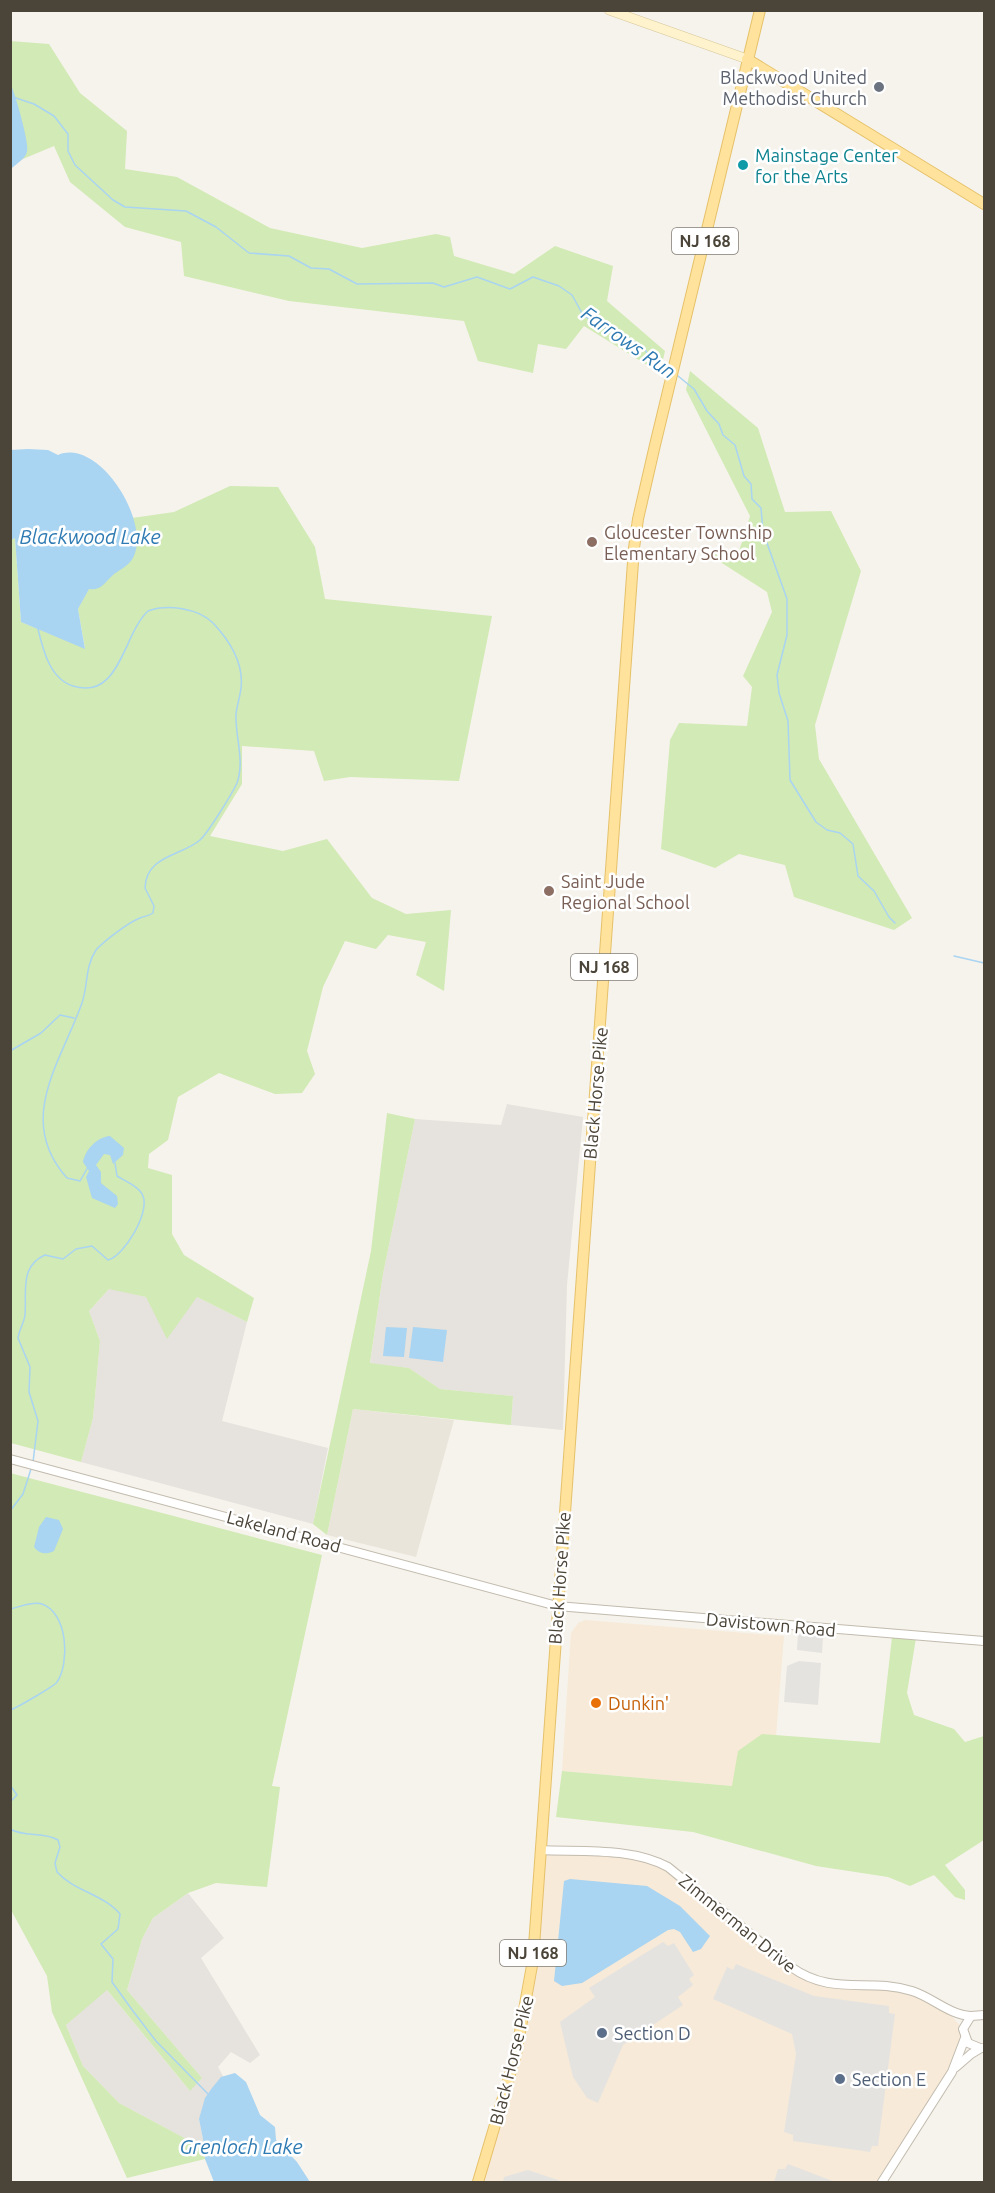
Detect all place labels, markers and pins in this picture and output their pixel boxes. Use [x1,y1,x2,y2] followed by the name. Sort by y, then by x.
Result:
[720,67,867,108] place label: Blackwood United Methodist Church
[872,80,886,94] marker: Blackwood United Methodist Church
[755,145,898,186] place label: Mainstage Center for the Arts
[736,158,750,172] marker: Mainstage Center for the Arts
[604,522,772,563] place label: Gloucester Township Elementary School
[585,535,599,549] marker: Gloucester Township Elementary School
[561,871,690,912] place label: Saint Jude Regional School
[542,884,556,898] marker: Saint Jude Regional School
[608,1693,669,1713] place label: Dunkin'
[589,1696,603,1710] marker: Dunkin'
[614,2023,691,2043] place label: Section D
[595,2026,609,2040] marker: Section D
[852,2069,926,2089] place label: Section E
[833,2072,847,2086] marker: Section E

